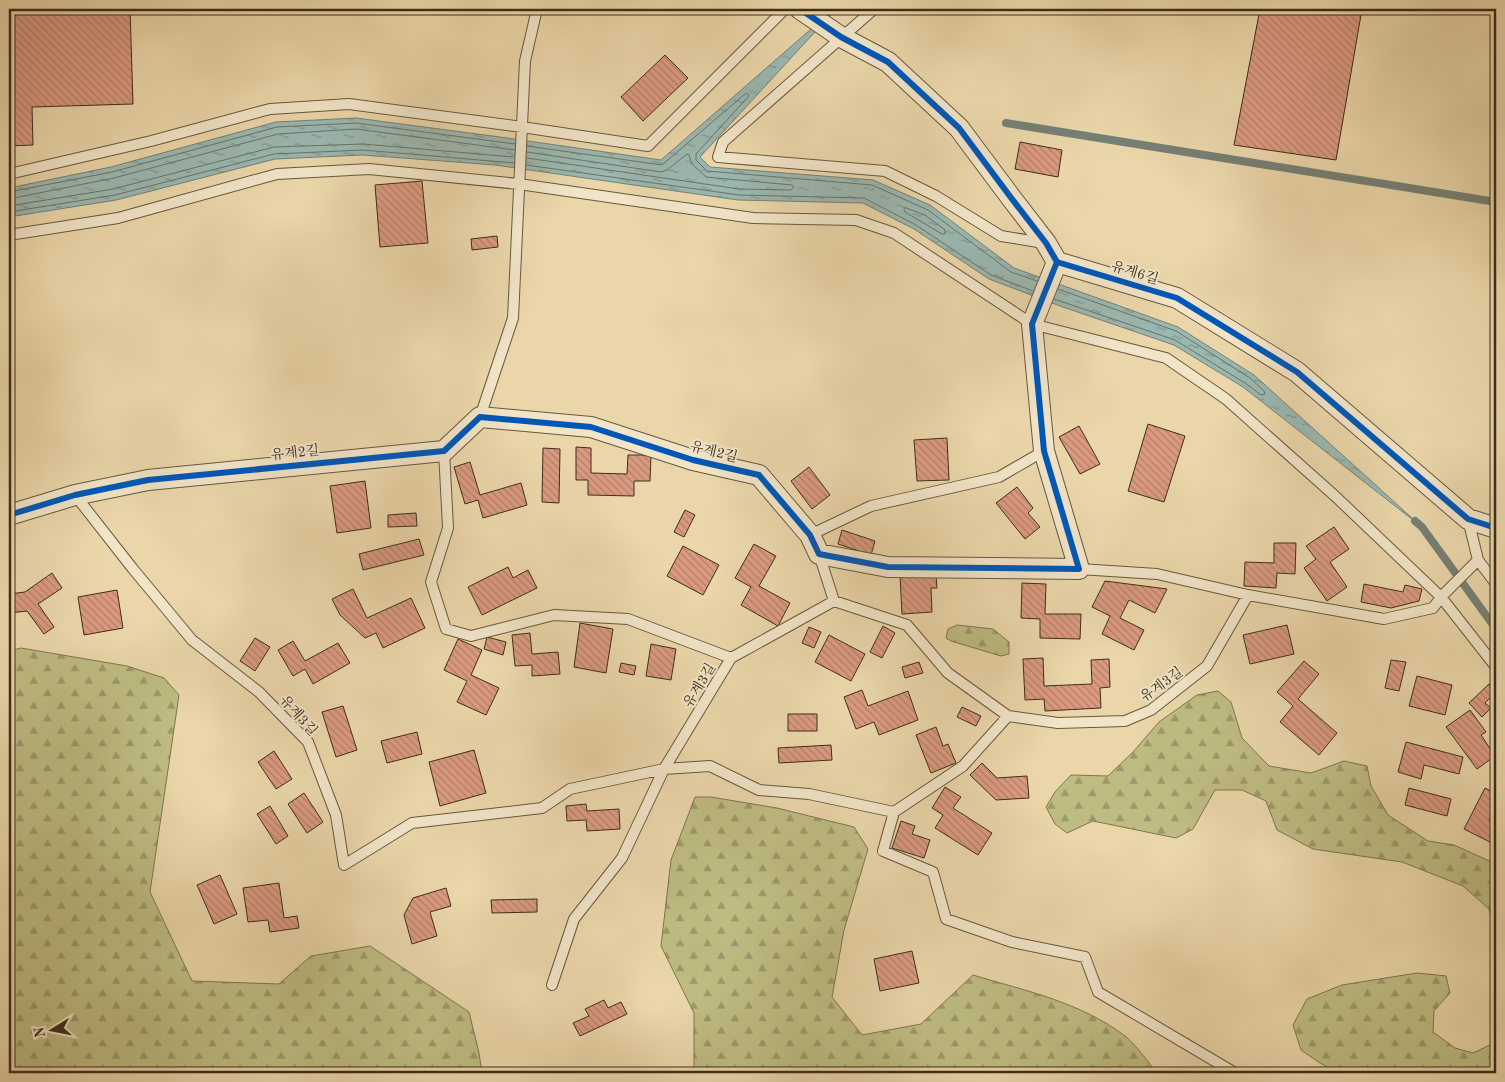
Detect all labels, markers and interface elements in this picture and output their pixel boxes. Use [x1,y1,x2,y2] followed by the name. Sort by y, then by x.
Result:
[1109,258,1160,287] street label: 유계6길
[688,438,739,465] street label: 유계2길
[270,442,320,463] street label: 유계2길
[680,661,718,710] street label: 유계3길
[1137,664,1185,705] street label: 유계3길
[277,692,320,738] street label: 유계3길
[28,1004,78,1054] north arrow
[32,1025,48,1039] text: N

